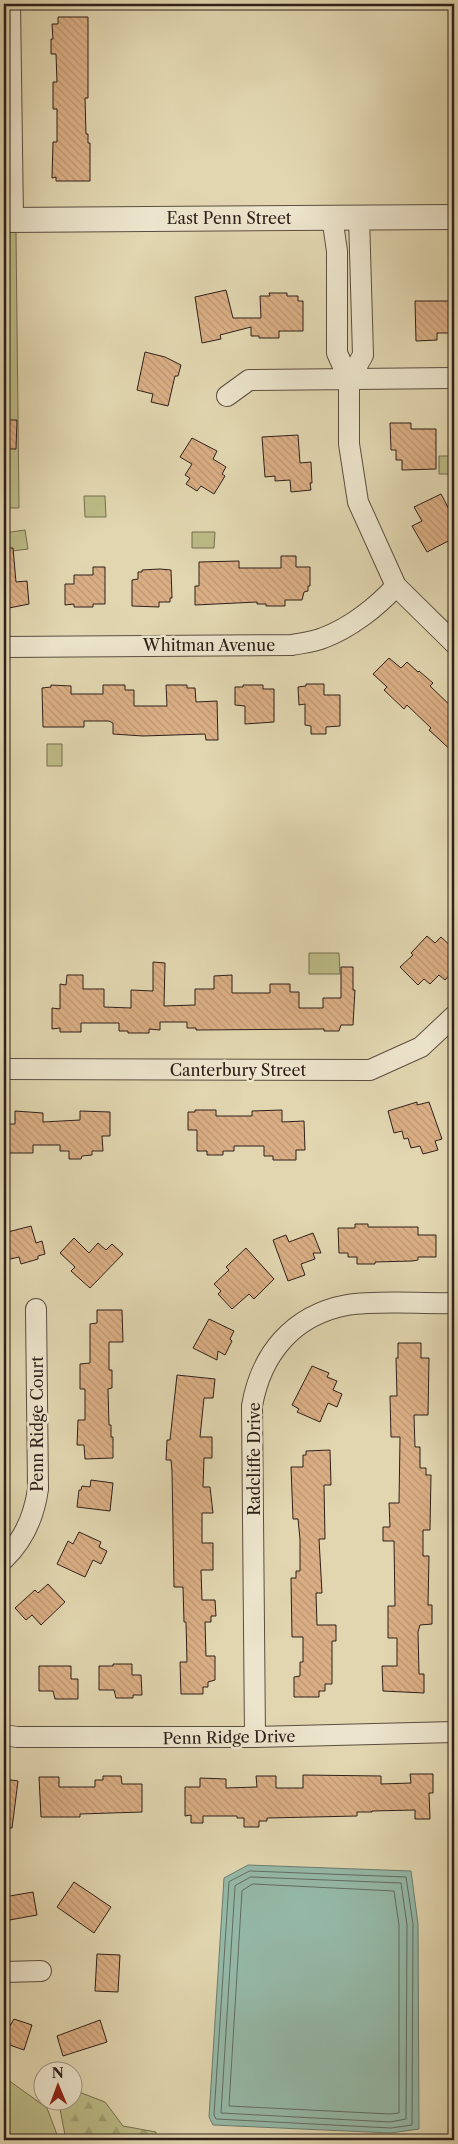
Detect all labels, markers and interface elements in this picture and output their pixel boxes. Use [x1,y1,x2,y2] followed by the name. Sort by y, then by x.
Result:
[166,208,292,228] street label: East Penn Street
[142,635,275,655] street label: Whitman Avenue
[170,1060,307,1080] street label: Canterbury Street
[27,1356,47,1492] street label: Penn Ridge Court
[244,1402,264,1516] street label: Radcliffe Drive
[162,1726,296,1748] street label: Penn Ridge Drive
[32,2062,82,2112] north arrow
[52,2064,64,2082] text: N

